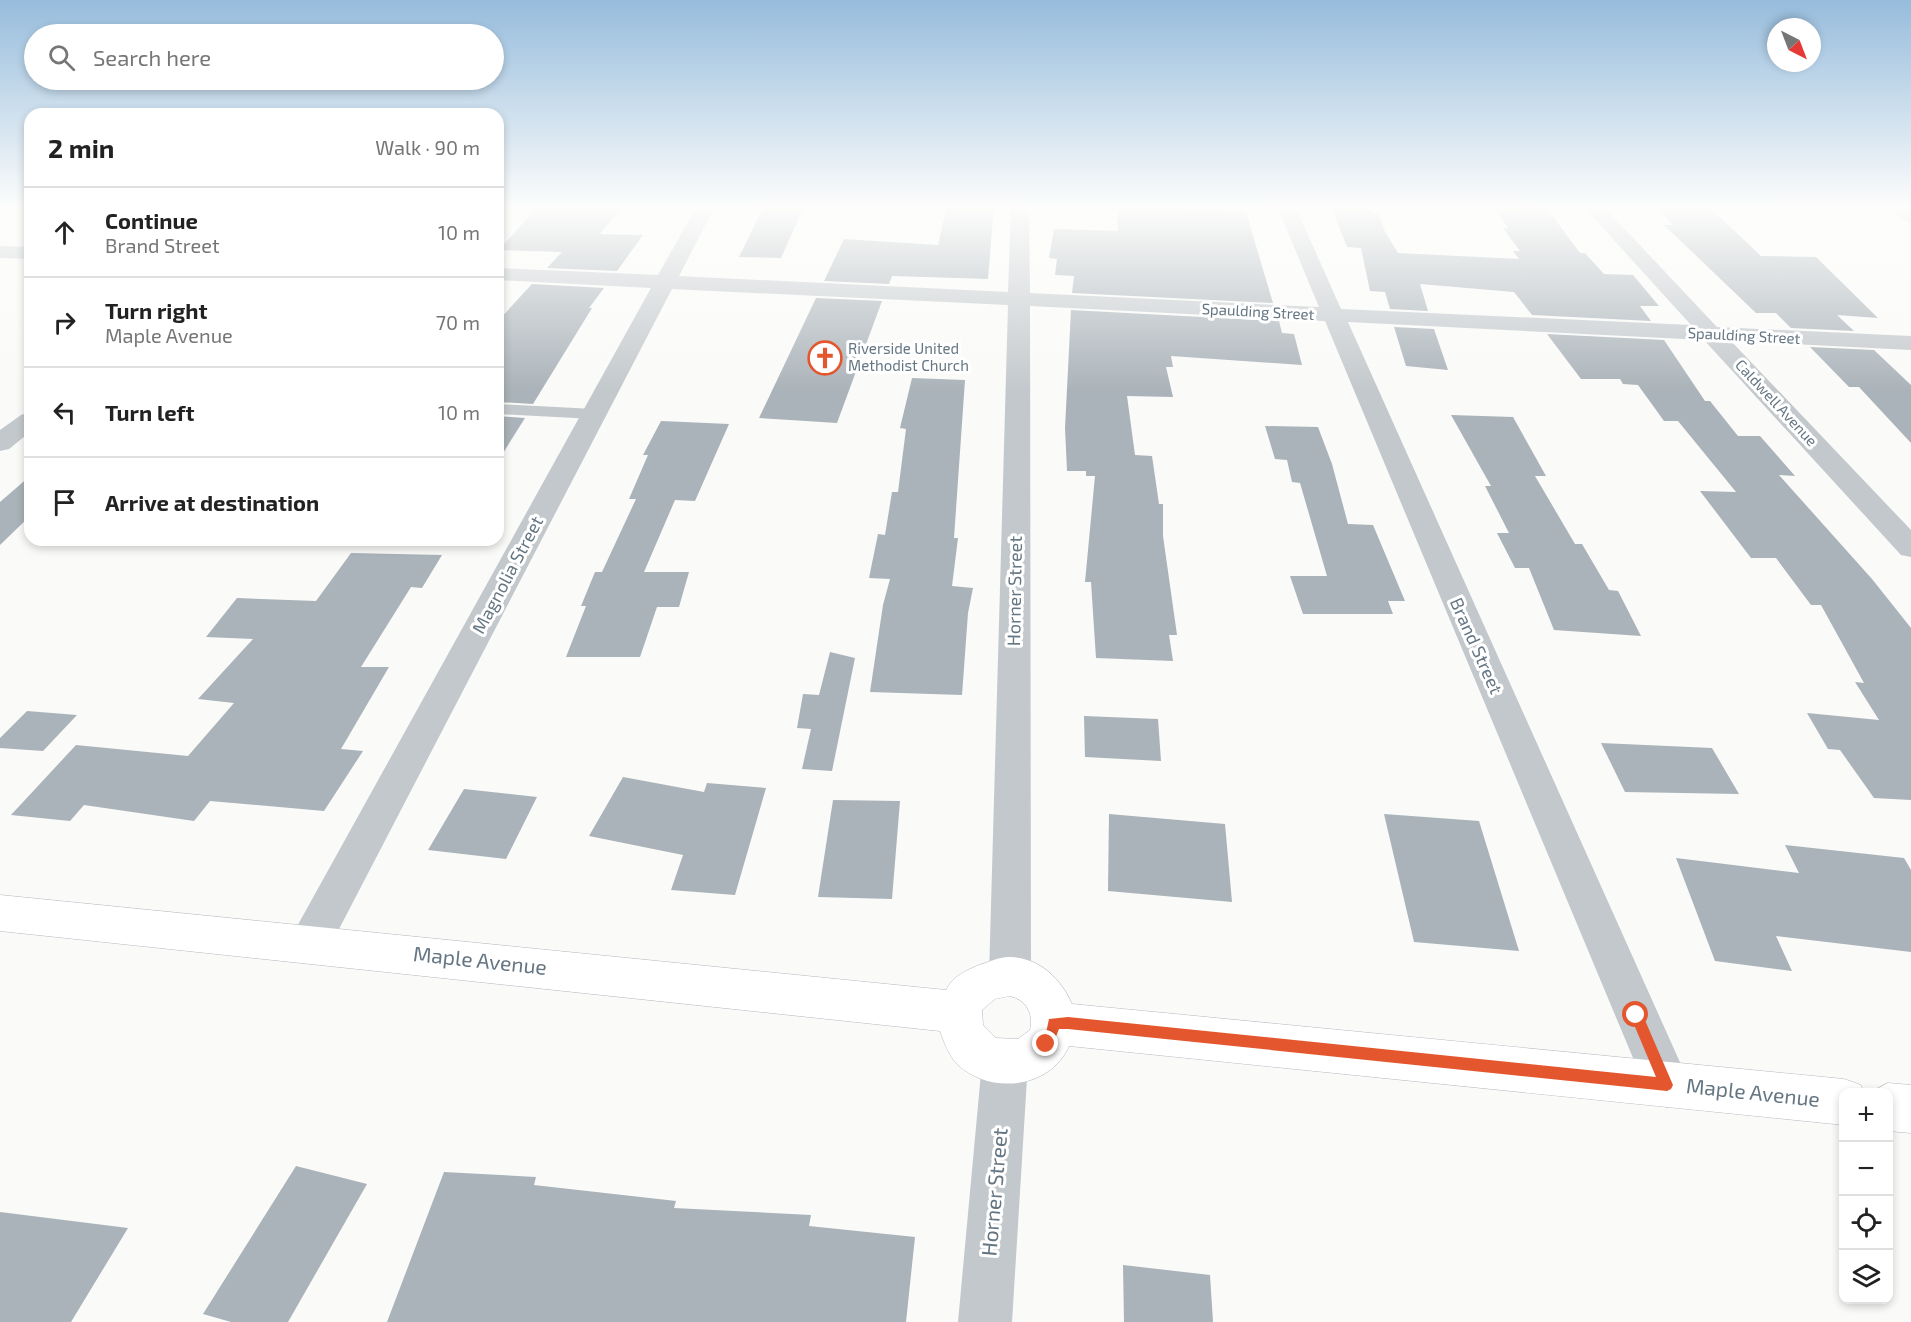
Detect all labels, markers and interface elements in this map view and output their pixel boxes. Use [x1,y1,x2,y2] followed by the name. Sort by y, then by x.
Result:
[1767,18,1821,72] north arrow
[24,24,504,90] search box
[45,41,78,74] icon: search
[93,44,211,70] text: Search here
[48,132,114,163] text: 2 min
[375,135,480,159] text: Walk · 90 m
[105,207,198,233] text: Continue
[48,216,81,249] icon: ahead
[438,220,480,244] text: 10 m
[105,233,220,257] text: Brand Street
[105,297,207,323] text: Turn right
[1201,299,1315,323] street label: Spaulding Street
[48,306,81,339] icon: right
[436,310,480,334] text: 70 m
[105,323,233,347] text: Maple Avenue
[1687,323,1801,347] street label: Spaulding Street
[848,339,969,374] place label: Riverside United Methodist Church
[807,340,843,376] church icon: Riverside United Methodist Church
[1732,355,1822,449] street label: Caldwell Avenue
[48,396,81,429] icon: left
[105,399,194,425] text: Turn left
[438,400,480,424] text: 10 m
[48,486,81,519] icon: arrive
[105,489,319,515] text: Arrive at destination
[467,512,547,637] street label: Magnolia Street
[1002,535,1026,646] street label: Horner Street
[1446,594,1508,697] street label: Brand Street
[412,940,548,979] street label: Maple Avenue
[1622,1001,1648,1027] route start
[1032,1030,1058,1056] route end
[1685,1072,1821,1111] street label: Maple Avenue
[1839,1088,1893,1304] map controls
[1839,1088,1893,1142] button: +
[975,1127,1012,1257] street label: Horner Street
[1839,1142,1893,1196] button: −
[1839,1196,1893,1250] button: locate
[1839,1250,1893,1304] button: layers

